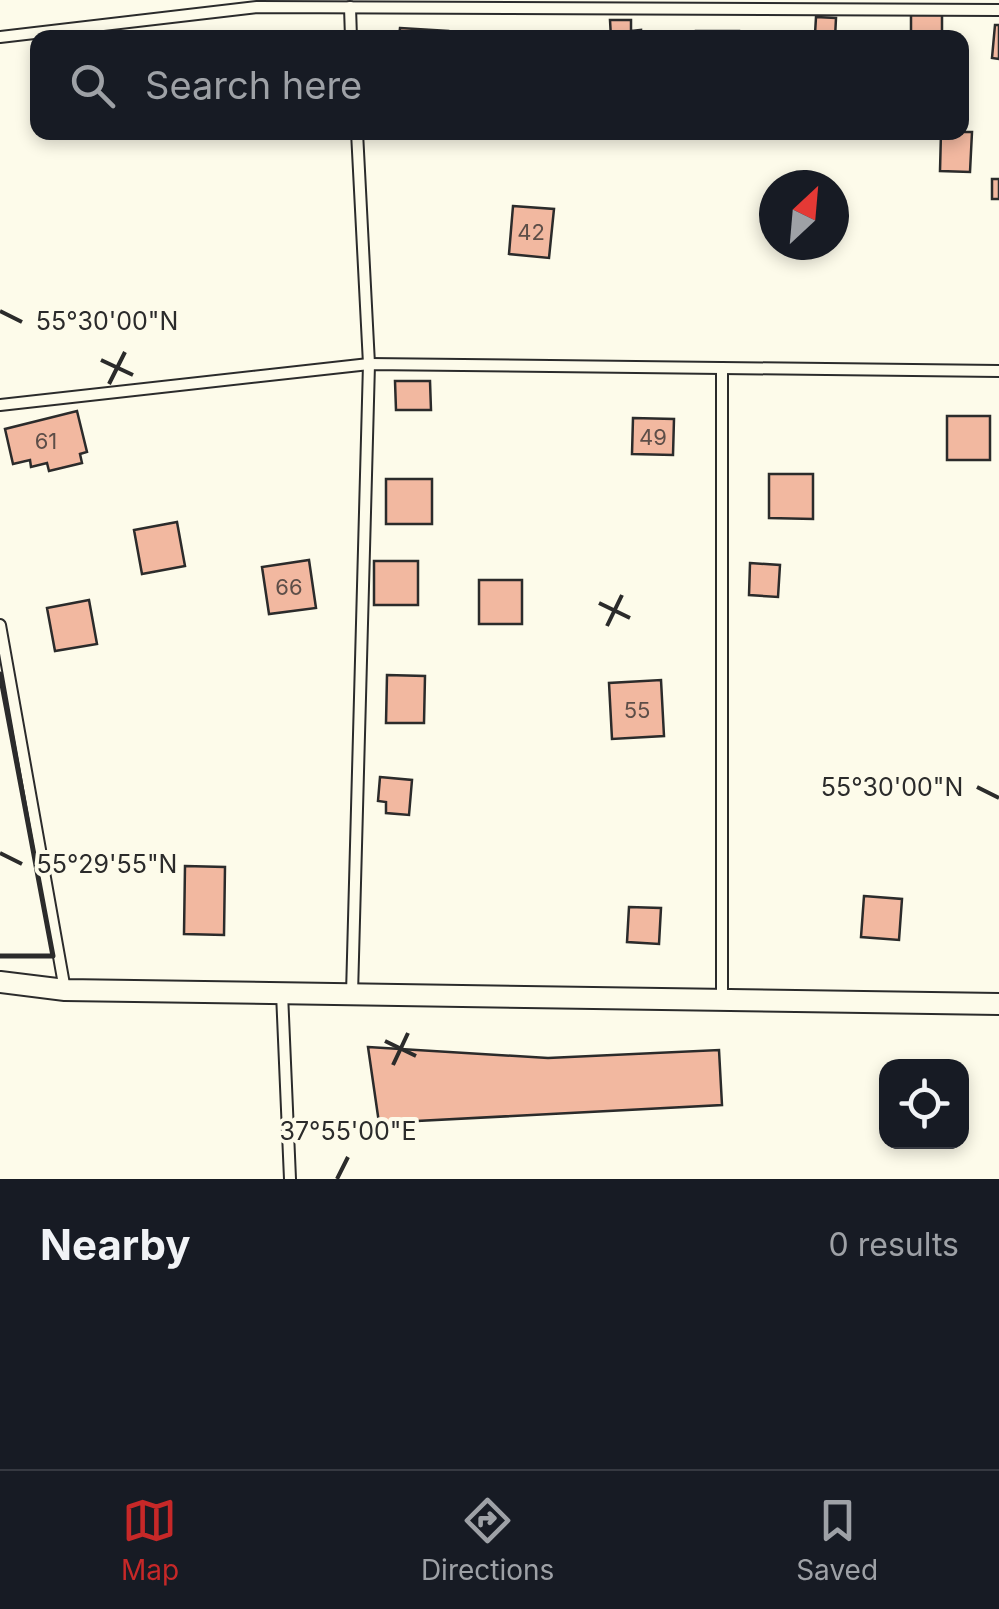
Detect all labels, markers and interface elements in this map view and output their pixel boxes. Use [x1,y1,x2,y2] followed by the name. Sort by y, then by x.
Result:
[30,30,969,140] search box
[65,58,120,113] icon: search
[145,62,362,108] text: Search here
[759,170,849,260] north arrow
[517,219,545,245] house number: 42
[36,306,178,336] text: 55°30'00"N
[639,424,667,450] house number: 49
[35,428,57,454] house number: 61
[275,574,303,600] house number: 66
[624,697,650,723] house number: 55
[821,772,963,802] text: 55°30'00"N
[37,849,177,879] text: 55°29'55"N
[879,1059,969,1149] map controls
[879,1059,969,1149] button: locate
[279,1116,417,1146] text: 37°55'00"E
[40,1219,191,1270] text: Nearby
[829,1225,959,1264] text: 0 results
[121,1493,179,1587] tab: Map
[421,1493,554,1587] tab: Directions
[796,1493,878,1587] tab: Saved

